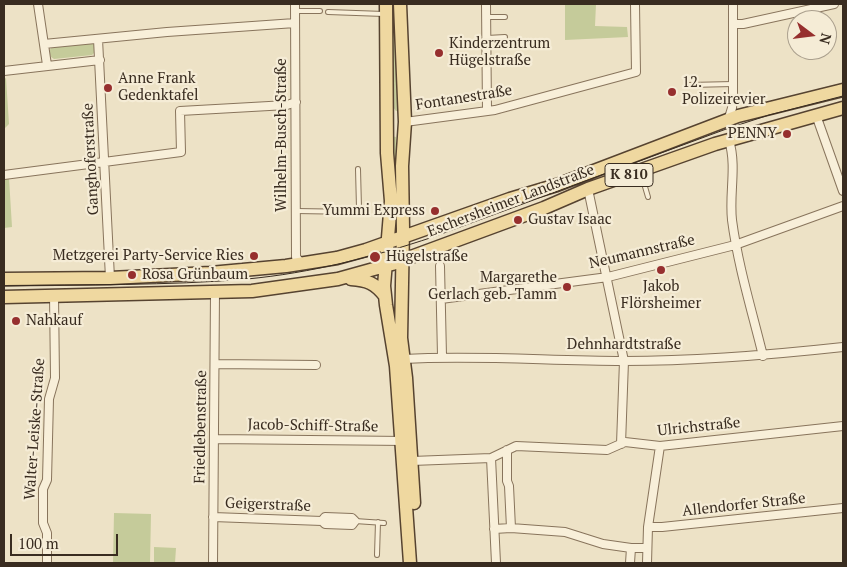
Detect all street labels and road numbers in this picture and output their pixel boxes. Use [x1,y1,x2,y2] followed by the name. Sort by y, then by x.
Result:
[273,58,291,212] street label: Wilhelm-Busch-Straße
[414,81,514,115] street label: Fontanestraße
[79,102,103,216] street label: Ganghoferstraße
[425,161,597,241] street label: Eschersheimer Landstraße
[605,164,653,186] road number: K 810
[587,231,697,273] street label: Neumannstraße
[567,336,681,354] street label: Dehnhardtstraße
[21,357,49,501] street label: Walter-Leiske-Straße
[191,370,211,484] street label: Friedlebenstraße
[657,414,741,440] street label: Ulrichstraße
[247,416,379,436] street label: Jacob-Schiff-Straße
[681,490,807,520] street label: Allendorfer Straße
[225,495,311,515] street label: Geigerstraße

